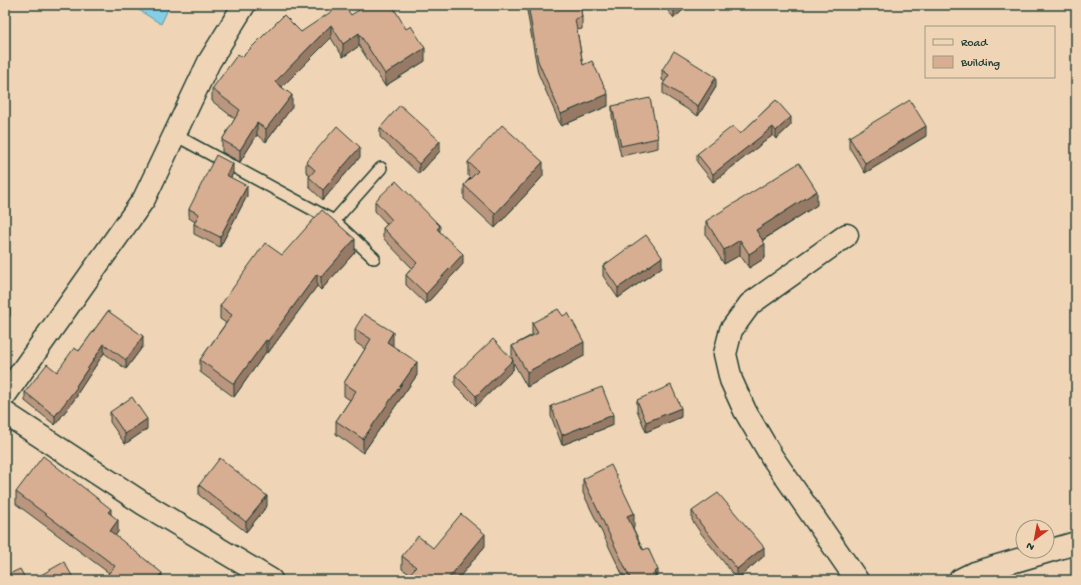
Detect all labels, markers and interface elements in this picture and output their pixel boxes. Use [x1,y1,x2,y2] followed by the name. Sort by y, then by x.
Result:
[925,26,1055,78] legend
[961,37,988,51] text: Road
[960,57,1000,71] text: Building
[1015,519,1055,559] north arrow
[1025,539,1037,553] text: N

